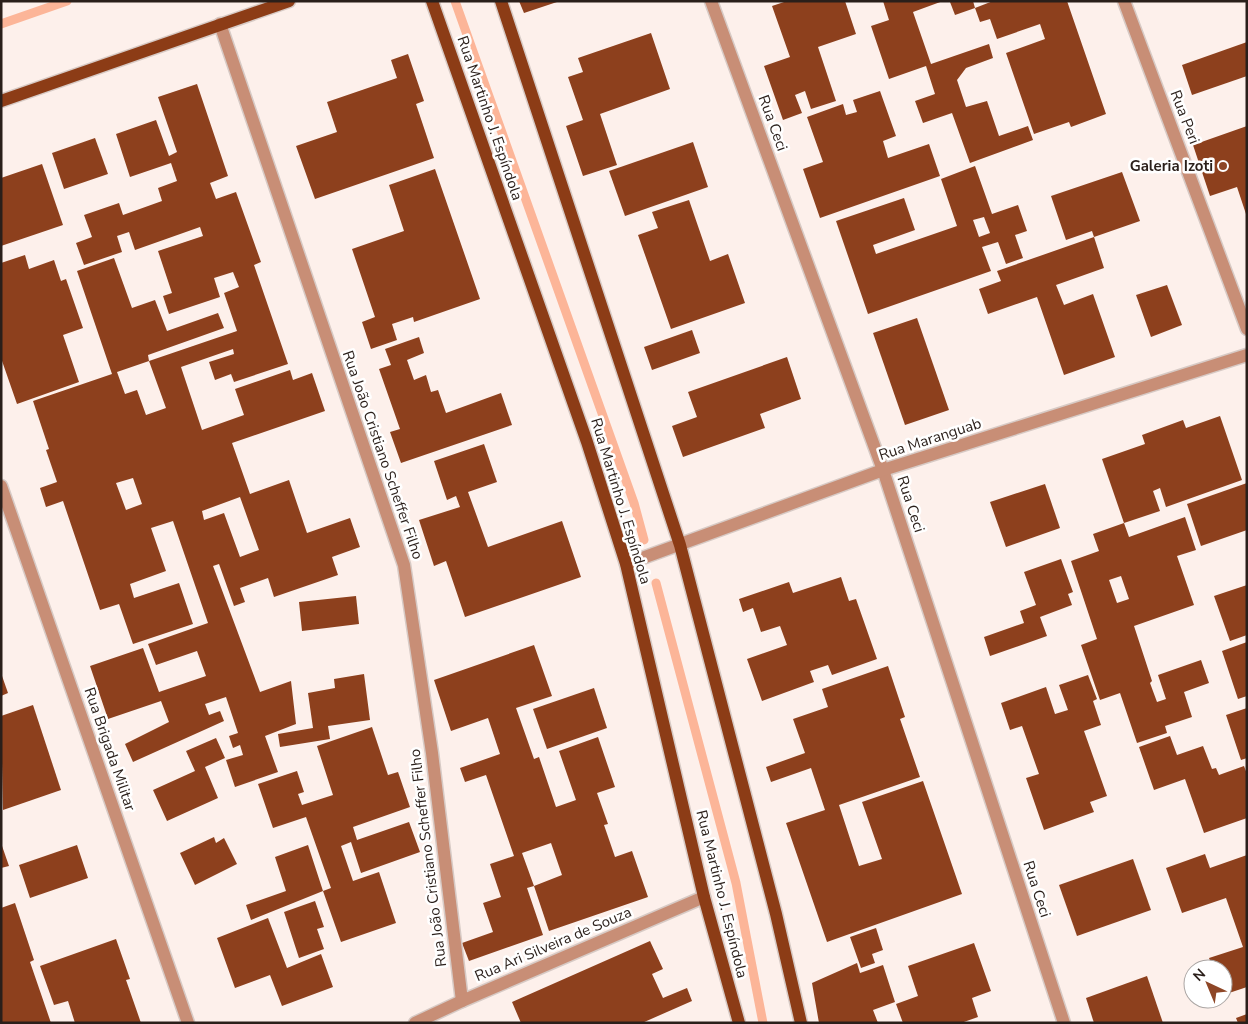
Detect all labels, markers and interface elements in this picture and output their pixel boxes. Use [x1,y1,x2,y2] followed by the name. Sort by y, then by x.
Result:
[452,33,528,203] street label: Rua Martinho J. Espíndola
[1166,87,1204,147] street label: Rua Peri
[754,92,792,154] street label: Rua Ceci
[1130,156,1213,176] place label: Galeria Izoti
[1217,160,1229,172] marker: Galeria Izoti
[338,348,428,562] street label: Rua João Cristiano Scheffer Filho
[876,413,984,465] street label: Rua Maranguab
[586,415,656,587] street label: Rua Martinho J. Espíndola
[892,473,930,535] street label: Rua Ceci
[79,685,141,814] street label: Rua Brigada Militar
[405,748,451,968] street label: Rua João Cristiano Scheffer Filho
[691,808,753,980] street label: Rua Martinho J. Espíndola
[1018,858,1056,920] street label: Rua Ceci
[472,902,634,986] street label: Rua Ari Silveira de Souza
[1183,959,1233,1009] north arrow
[1189,965,1210,985] text: N

